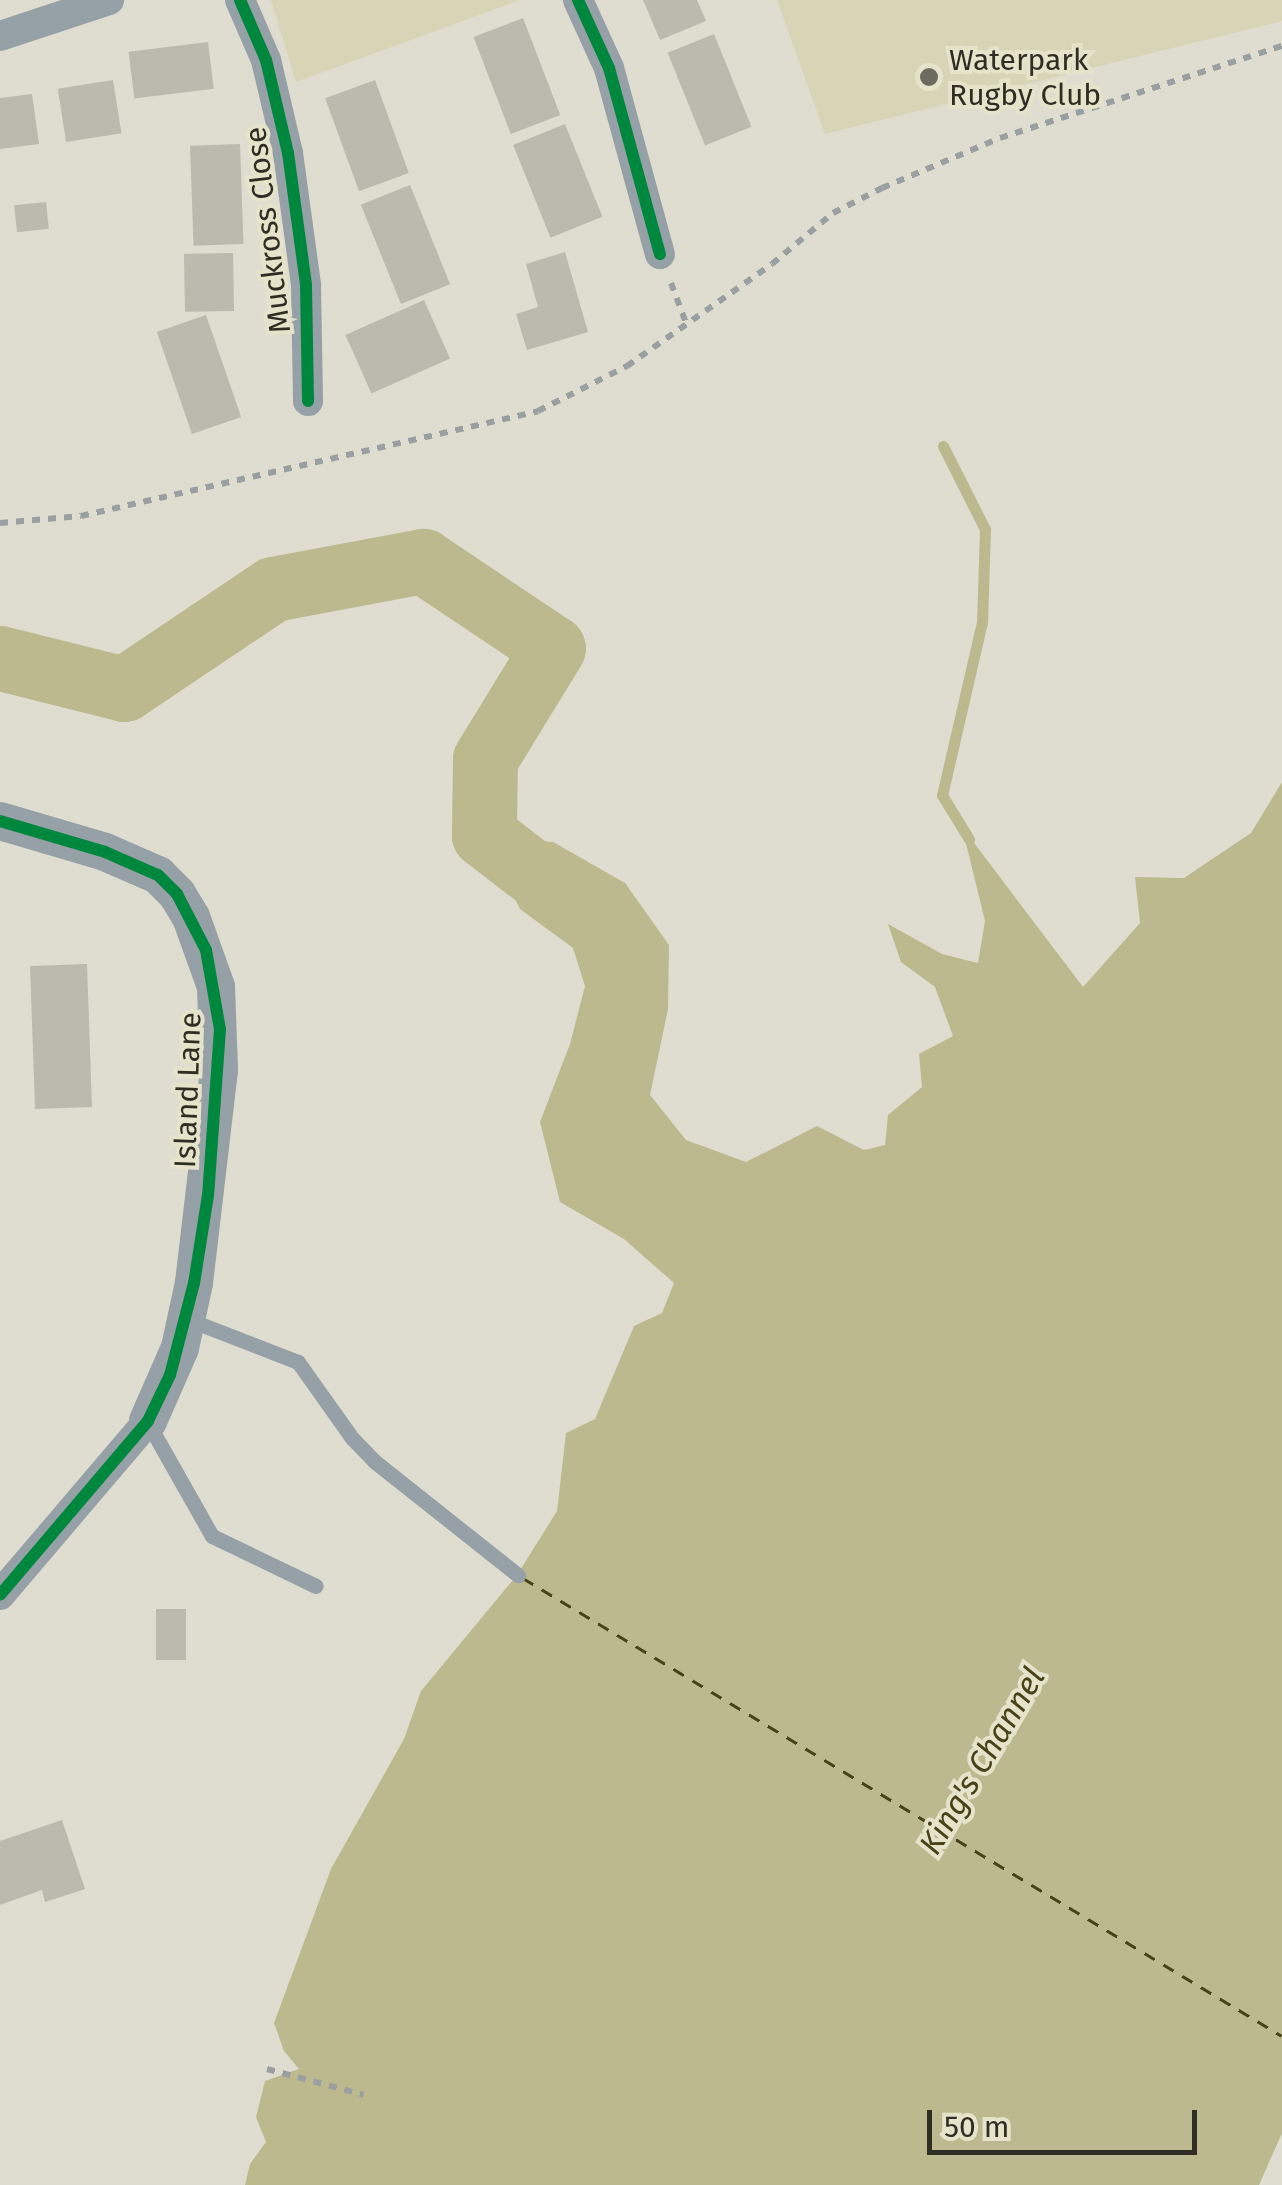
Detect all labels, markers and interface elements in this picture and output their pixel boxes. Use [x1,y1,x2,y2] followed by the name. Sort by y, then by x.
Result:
[949,42,1101,112] place label: Waterpark Rugby Club
[918,66,940,88] marker: Waterpark Rugby Club
[237,125,299,335] street label: Muckross Close
[167,1011,209,1169] street label: Island Lane
[911,1661,1053,1861] water label: King's Channel
[932,2090,1202,2152] scale bar
[944,2109,1009,2145] text: 50 m

